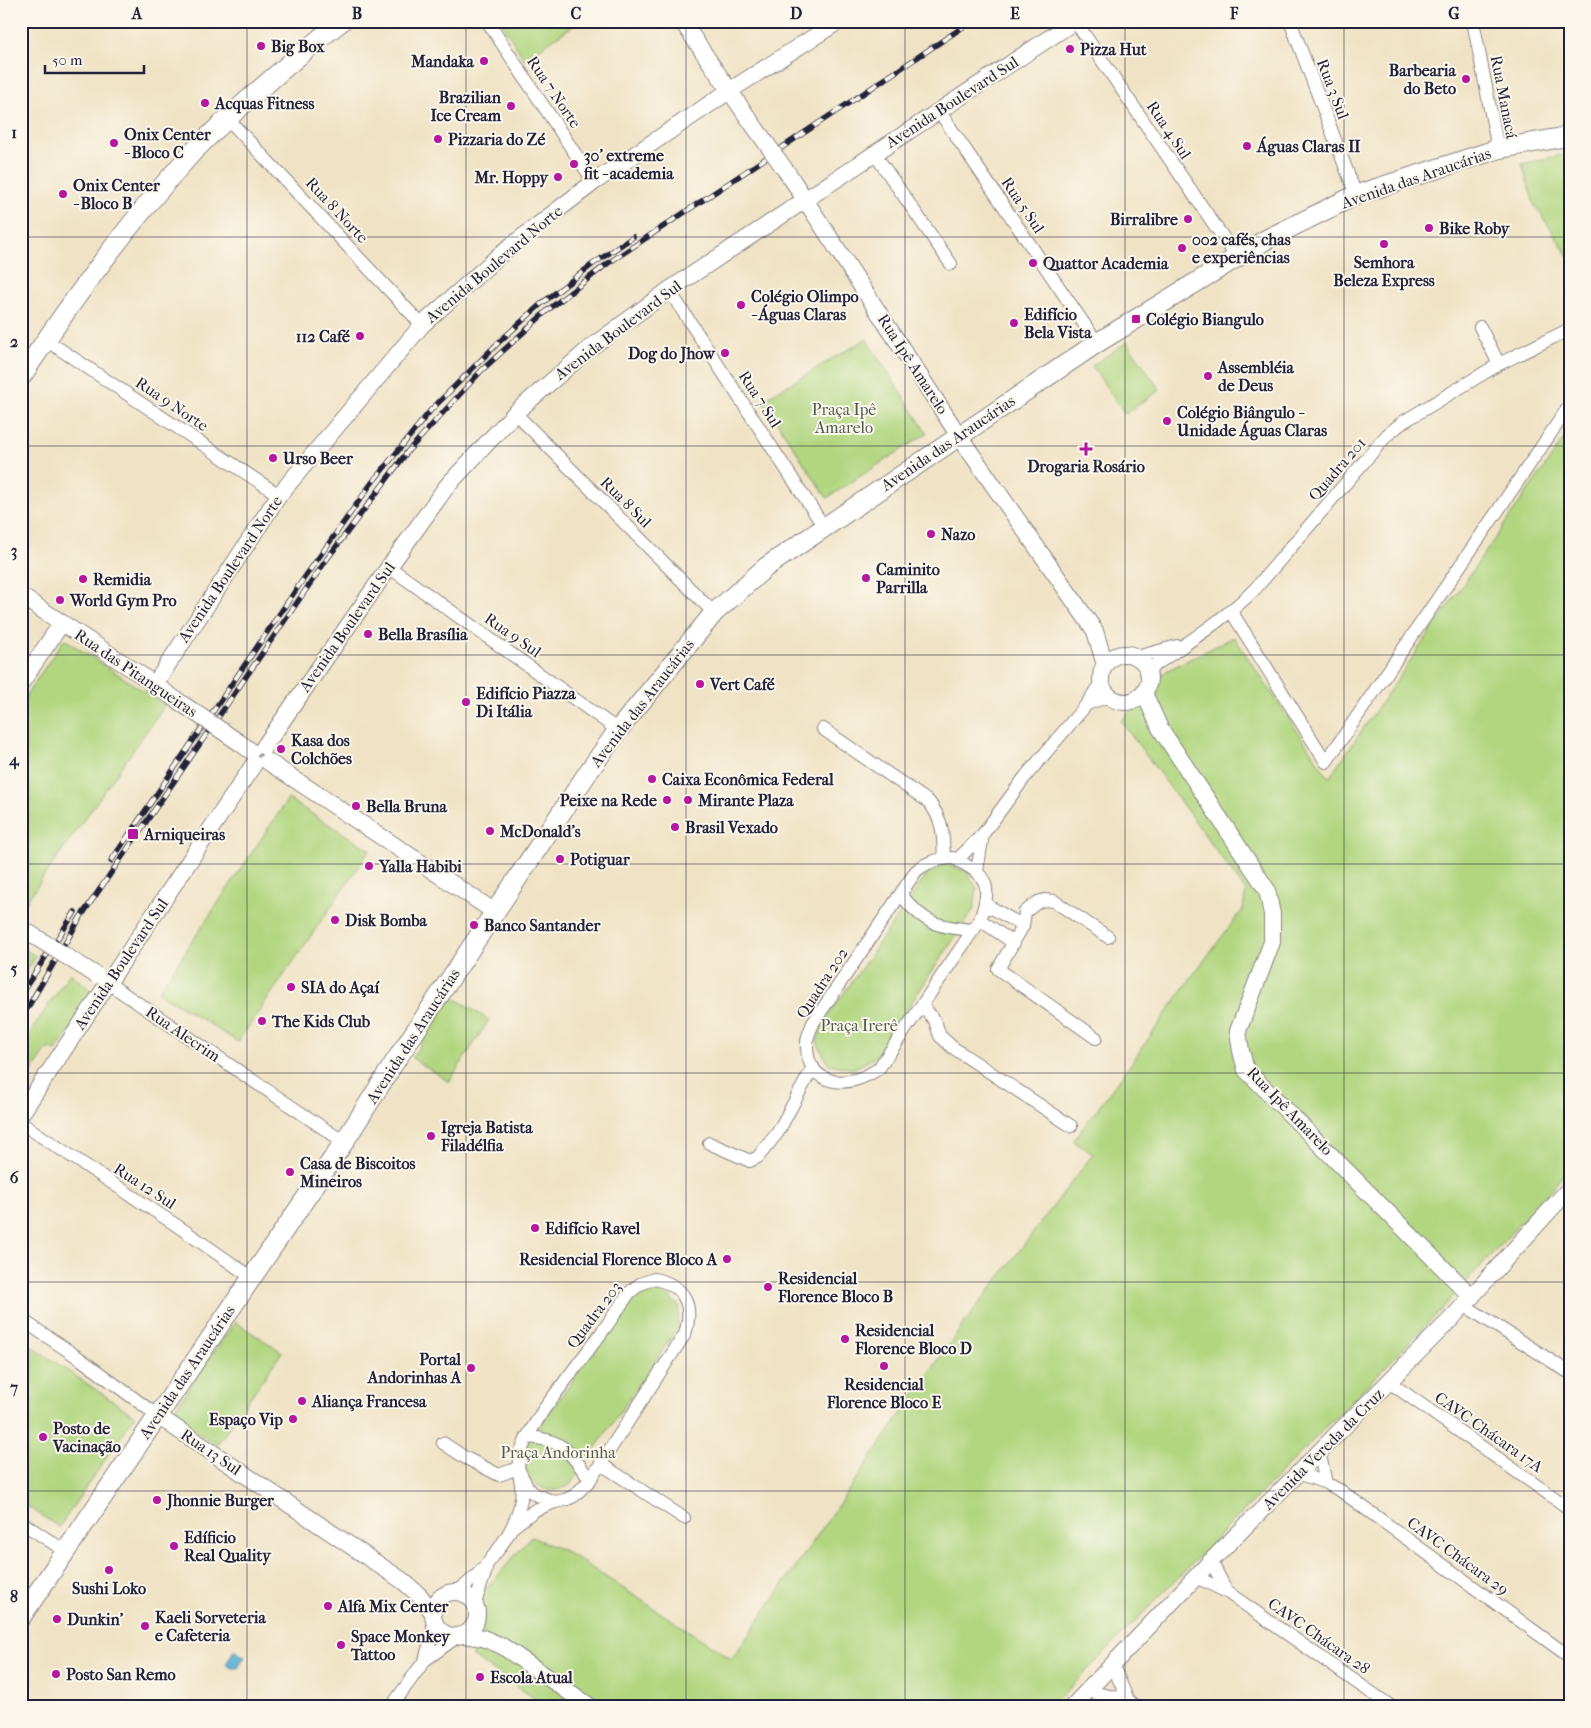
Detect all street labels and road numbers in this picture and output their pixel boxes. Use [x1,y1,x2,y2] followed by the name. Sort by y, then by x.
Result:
[523,52,585,132] street label: Rua 7 Norte
[881,52,1022,153] street label: Avenida Boulevard Sul
[1487,54,1521,141] street label: Rua Manacá
[1313,56,1353,122] street label: Rua 3 Sul
[1143,97,1196,163] street label: Rua 4 Sul
[1338,143,1494,213] street label: Avenida das Araucárias
[302,173,372,247] street label: Rua 8 Norte
[997,173,1049,237] street label: Rua 5 Sul
[421,201,566,328] street label: Avenida Boulevard Norte
[550,276,686,385] street label: Avenida Boulevard Sul
[874,310,952,418] street label: Rua Ipê Amarelo
[735,367,786,432] street label: Rua 7 Sul
[132,373,212,435] street label: Rua 9 Norte
[877,391,1019,495] street label: Avenida das Araucárias
[1304,433,1370,505] street label: Quadra 201
[597,473,656,532] street label: Rua 8 Sul
[173,492,286,647] street label: Avenida Boulevard Norte
[294,558,399,696] street label: Avenida Boulevard Sul
[481,609,545,662] street label: Rua 9 Sul
[71,625,201,721] street label: Rua das Pitangueiras
[585,635,698,772] street label: Avenida das Araucárias
[69,894,172,1034] street label: Avenida Boulevard Sul
[792,944,852,1022] street label: Quadra 202
[362,965,464,1108] street label: Avenida das Araucárias
[142,1002,224,1066] street label: Rua Alecrim
[1243,1063,1337,1159] street label: Rua Ipê Amarelo
[110,1159,180,1213] street label: Rua 12 Sul
[563,1278,625,1352] street label: Quadra 203
[135,1301,239,1443] street label: Avenida das Araucárias
[1258,1384,1388,1514] street label: Avenida Vereda da Cruz
[1431,1388,1547,1477] street label: CAVC Chácara 17A
[177,1425,245,1479] street label: Rua 13 Sul
[1404,1513,1512,1599] street label: CAVC Chácara 29
[1264,1594,1374,1678] street label: CAVC Chácara 28

